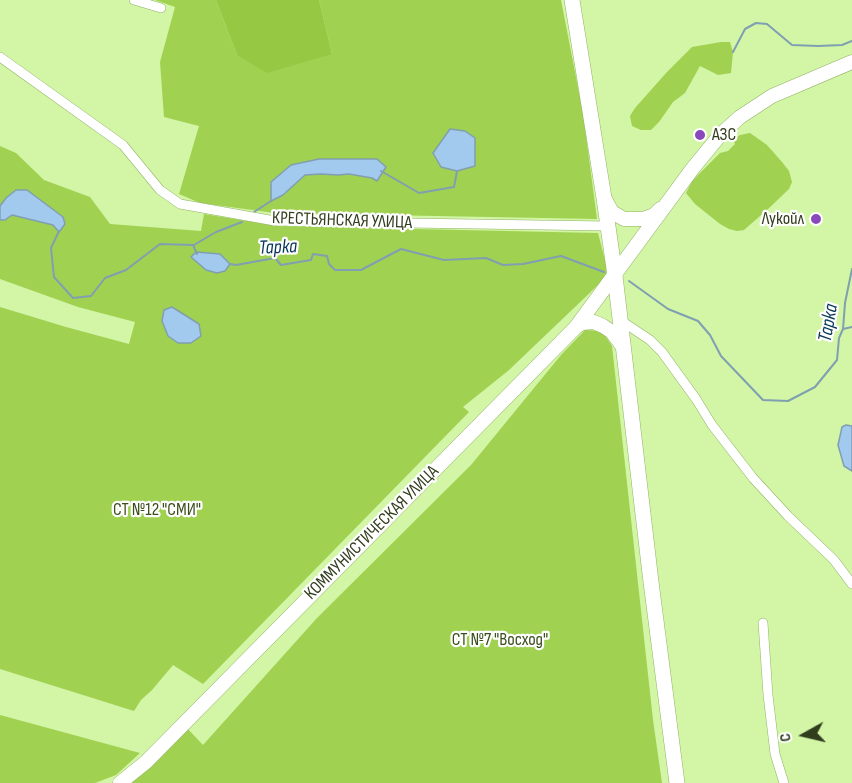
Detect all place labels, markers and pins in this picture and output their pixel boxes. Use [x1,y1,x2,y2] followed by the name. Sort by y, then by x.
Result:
[712,124,736,146] place label: АЗС
[693,128,707,142] marker: АЗС
[762,208,804,230] place label: Лукойл
[809,212,823,226] marker: Лукойл

